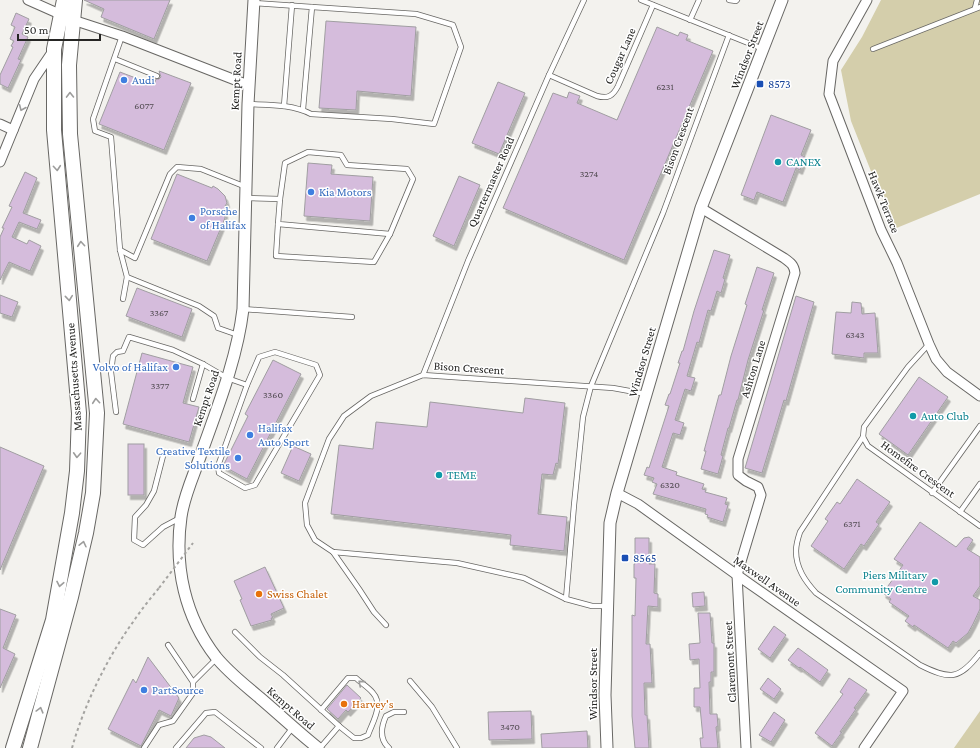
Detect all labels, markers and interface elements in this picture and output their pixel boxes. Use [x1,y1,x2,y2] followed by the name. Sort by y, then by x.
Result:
[18,16,100,42] scale bar
[728,18,767,91] street label: Windsor Street
[24,23,49,37] text: 50 m
[601,26,639,86] street label: Cougar Lane
[227,51,245,111] street label: Kempt Road
[132,73,155,87] place label: Audi
[119,75,129,85] marker: Audi
[768,77,791,91] place label: 8573
[755,79,765,89] marker: 8573
[656,81,674,92] house number: 6231
[66,92,74,98] one-way arrow
[134,100,154,111] house number: 6077
[19,104,27,111] one-way arrow
[659,104,697,177] street label: Bison Crescent
[465,134,518,229] street label: Quartermaster Road
[786,155,821,169] place label: CANEX
[773,157,783,167] marker: CANEX
[53,165,62,171] one-way arrow
[580,168,598,179] house number: 3274
[865,169,903,235] street label: Hawk Terrace
[319,185,372,199] place label: Kia Motors
[306,187,316,197] marker: Kia Motors
[200,204,247,232] place label: Porsche of Halifax
[187,213,197,223] marker: Porsche of Halifax
[76,241,85,247] one-way arrow
[64,295,73,301] one-way arrow
[150,307,169,318] house number: 3367
[63,322,85,432] street label: Massachusetts Avenue
[625,324,659,399] street label: Windsor Street
[845,329,865,340] house number: 6343
[738,338,768,400] street label: Ashton Lane
[433,359,506,378] street label: Bison Crescent
[93,360,168,374] place label: Volvo of Halifax
[171,362,181,372] marker: Volvo of Halifax
[190,367,222,428] street label: Kempt Road
[151,380,170,391] house number: 3377
[263,389,283,400] house number: 3360
[91,398,100,404] one-way arrow
[921,409,969,423] place label: Auto Club
[908,411,918,421] marker: Auto Club
[258,421,310,449] place label: Halifax Auto Sport
[245,430,255,440] marker: Halifax Auto Sport
[878,437,959,501] street label: Homefire Crescent
[156,444,230,472] place label: Creative Textile Solutions
[73,452,82,458] one-way arrow
[233,453,243,463] marker: Creative Textile Solutions
[447,468,477,482] place label: TEME
[434,470,444,480] marker: TEME
[660,479,680,490] house number: 6320
[843,518,861,529] house number: 6371
[79,541,87,547] one-way arrow
[633,551,657,565] place label: 8565
[620,553,630,563] marker: 8565
[731,553,803,609] street label: Maxwell Avenue
[835,568,927,596] place label: Piers Military Community Centre
[930,577,940,587] marker: Piers Military Community Centre
[56,581,65,587] one-way arrow
[267,587,329,601] place label: Swiss Chalet
[254,589,264,599] marker: Swiss Chalet
[721,620,739,703] street label: Claremont Street
[586,647,600,720] street label: Windsor Street
[359,680,366,687] one-way arrow
[152,683,204,697] place label: PartSource
[264,684,318,733] street label: Kempt Road
[139,685,149,695] marker: PartSource
[352,697,394,711] place label: Harvey's
[339,699,349,709] marker: Harvey's
[35,707,44,714] one-way arrow
[500,721,520,732] house number: 3470

